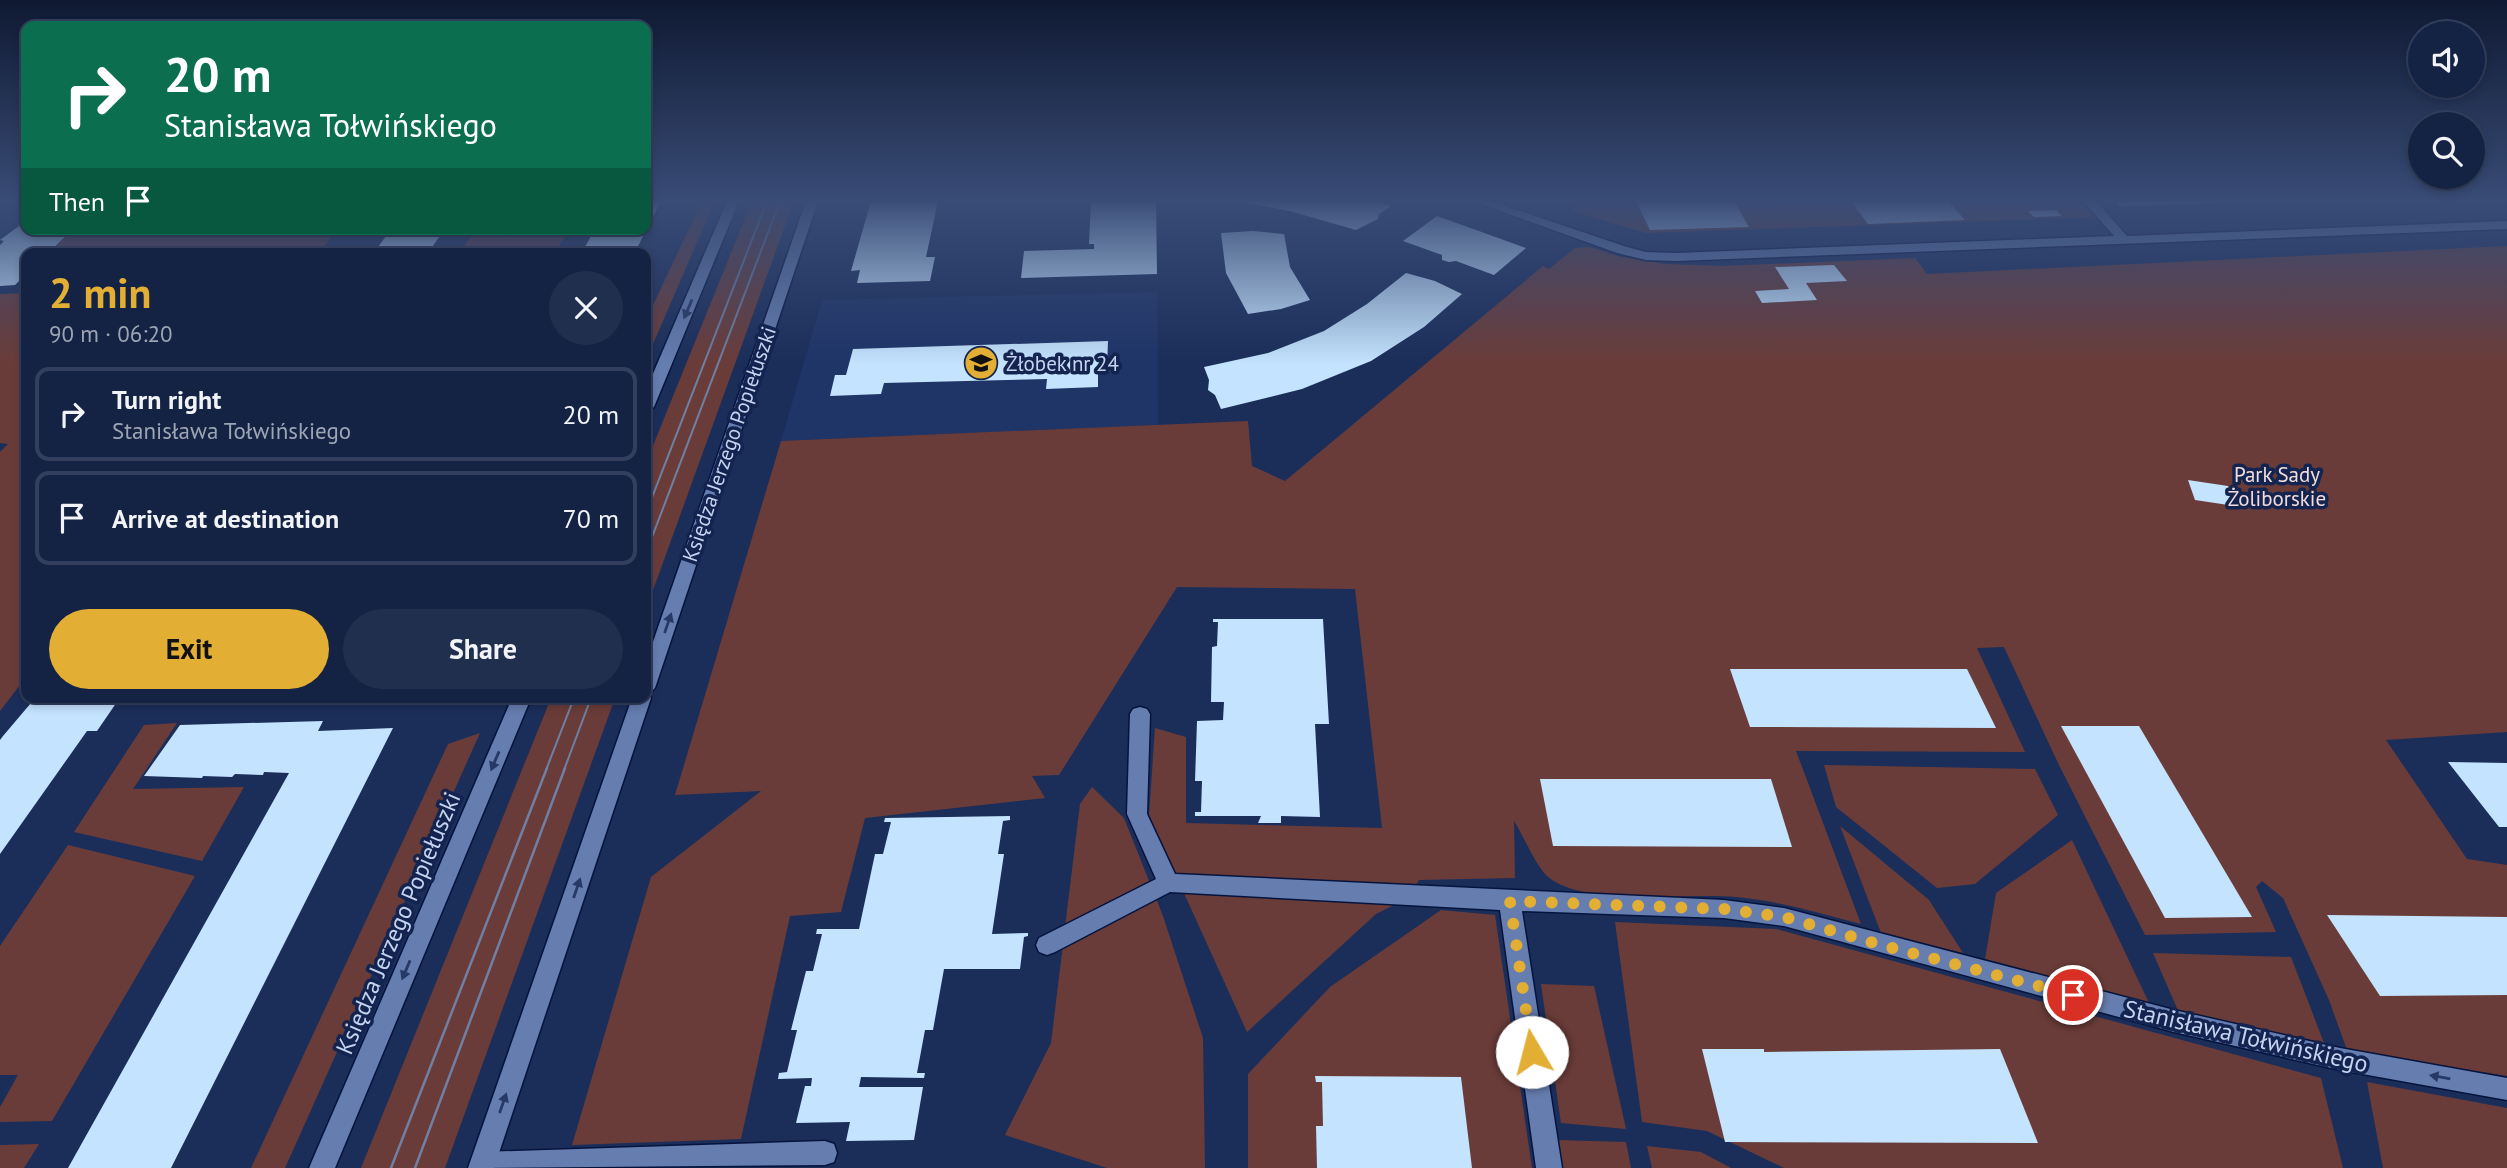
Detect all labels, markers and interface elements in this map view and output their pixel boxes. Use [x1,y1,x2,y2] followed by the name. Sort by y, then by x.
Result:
[2408,21,2485,189] map controls
[2408,21,2485,98] button: sound
[164,42,271,106] text: 20 m
[49,49,140,140] icon: right
[164,104,497,146] text: Stanisława Tołwińskiego
[2408,112,2485,189] button: search
[119,182,157,220] icon: arrive
[49,185,105,218] text: Then
[49,265,151,320] text: 2 min
[549,271,623,345] button: close
[682,299,693,320] one-way arrow
[49,319,173,348] text: 90 m · 06:20
[676,323,782,565] street label: Księdza Jerzego Popiełuszki
[962,344,1000,382] school or university icon: Żłobek nr 24
[1006,350,1119,377] place label: Żłobek nr 24
[112,383,221,416] text: Turn right
[53,395,91,433] icon: right
[563,398,619,431] text: 20 m
[112,416,351,445] text: Stanisława Tołwińskiego
[2228,461,2326,512] park label: Park Sady Żoliborskie
[53,499,91,537] icon: arrive
[112,502,339,535] text: Arrive at destination
[563,502,619,535] text: 70 m
[49,609,329,689] button: Exit
[343,609,623,689] button: Share
[663,613,674,634] one-way arrow
[489,751,501,771] one-way arrow
[329,787,467,1059] street label: Księdza Jerzego Popiełuszki
[572,878,583,899] one-way arrow
[400,960,411,981] one-way arrow
[2043,965,2103,1025] pin
[2054,976,2092,1014] icon: arrive
[2121,993,2371,1079] street label: Stanisława Tołwińskiego
[1495,1015,1569,1089] position arrow
[2429,1071,2451,1082] one-way arrow
[498,1093,509,1114] one-way arrow

